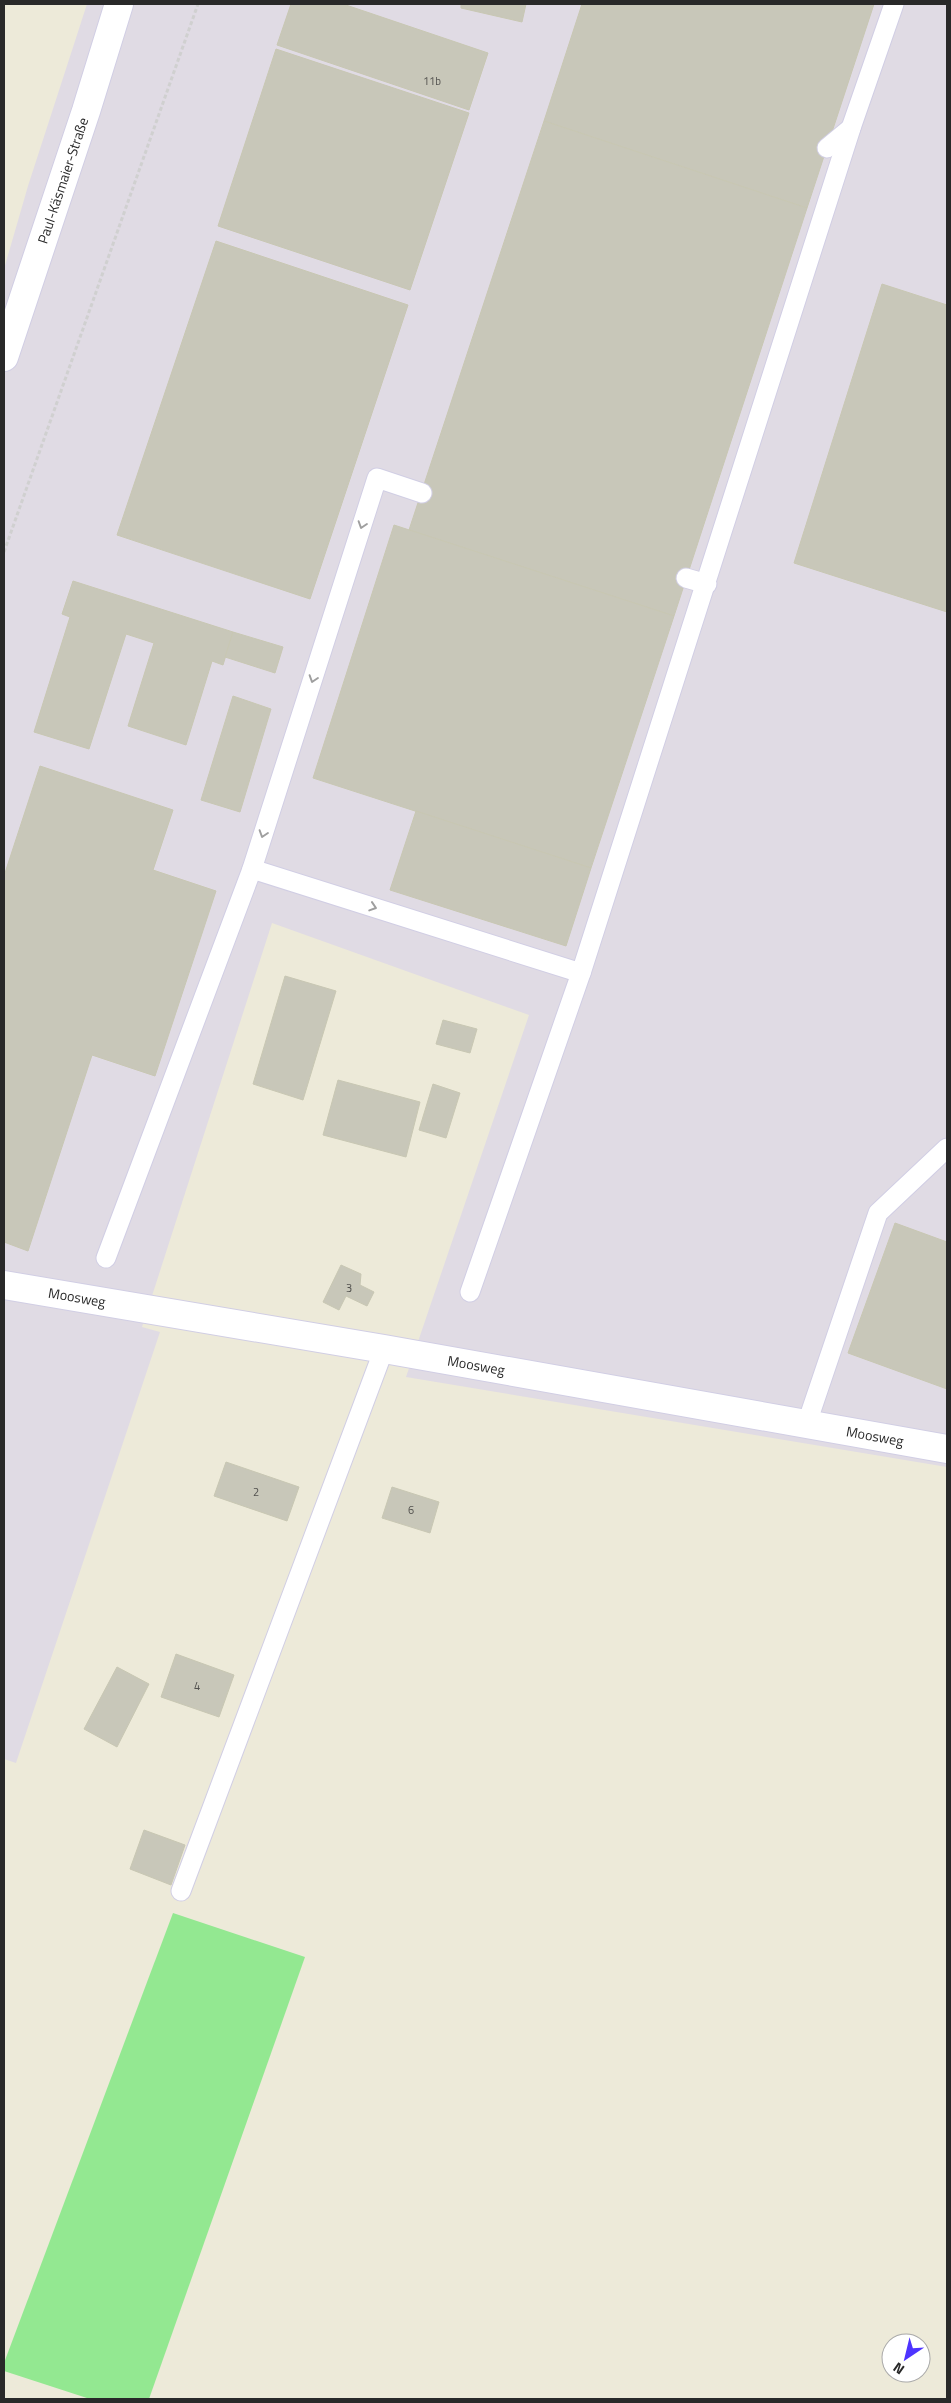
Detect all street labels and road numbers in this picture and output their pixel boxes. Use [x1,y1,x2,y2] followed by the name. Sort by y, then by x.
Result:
[32,115,93,246] street label: Paul-Käsmaier-Straße
[47,1282,107,1312] street label: Moosweg
[446,1349,507,1380] street label: Moosweg
[845,1420,905,1451] street label: Moosweg

